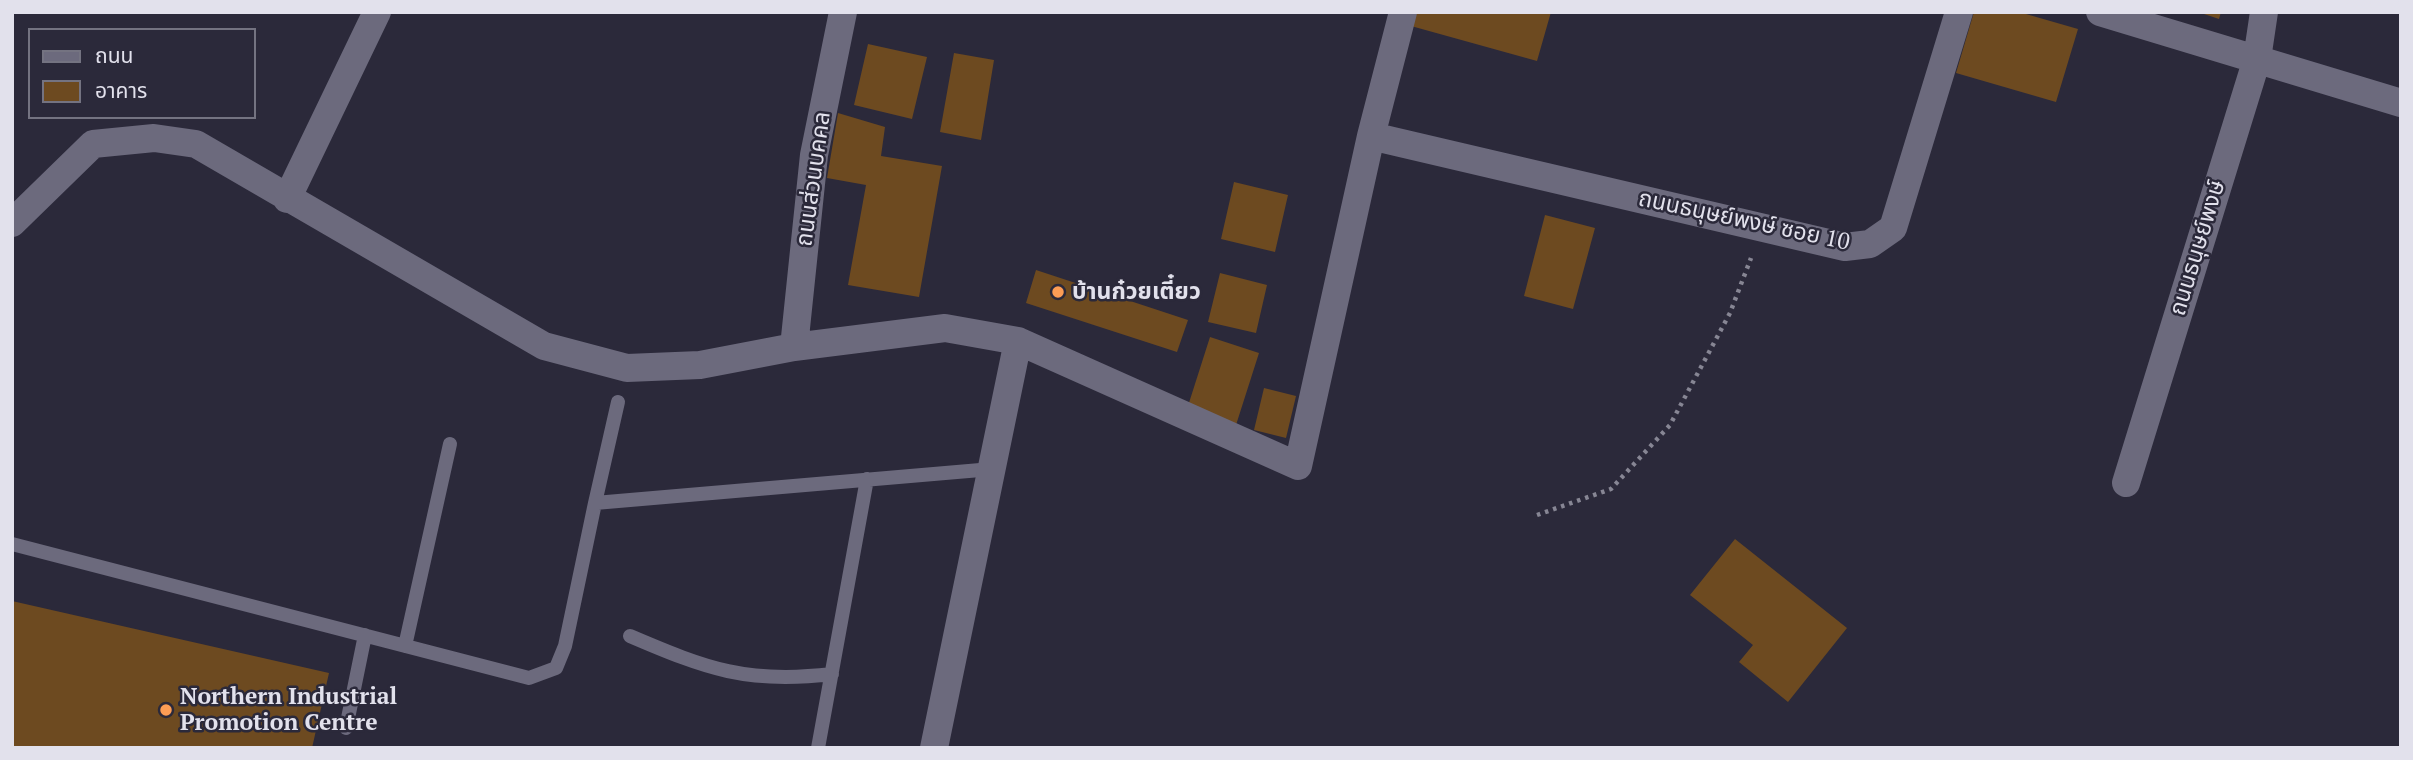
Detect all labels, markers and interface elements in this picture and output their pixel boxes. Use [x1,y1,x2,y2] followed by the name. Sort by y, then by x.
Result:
[28,28,256,119] legend
[95,41,133,69] text: ถนน
[95,76,147,104] text: อาคาร
[791,110,837,248] street label: ถนนส่วนบคคล
[2164,177,2232,319] street label: ถนนธนุษย์พงษ์
[1636,185,1852,257] street label: ถนนธนุษย์พงษ์ ซอย 10
[1072,278,1201,306] place label: บ้านก๋วยเตี๋ยว
[1050,284,1066,300] marker: บ้านก๋วยเตี๋ยว
[180,683,397,737] place label: Northern Industrial Promotion Centre
[158,702,174,718] marker: Northern Industrial Promotion Centre

